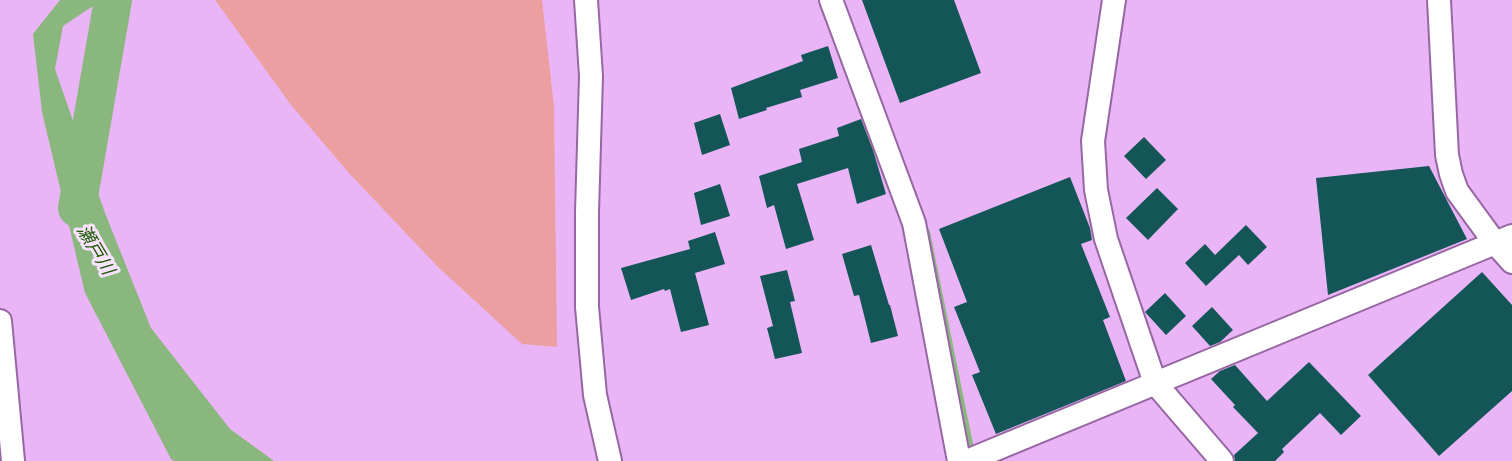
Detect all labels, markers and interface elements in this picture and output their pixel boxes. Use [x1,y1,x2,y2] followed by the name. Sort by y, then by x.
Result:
[72,221,118,279] water label: 瀬戸川

